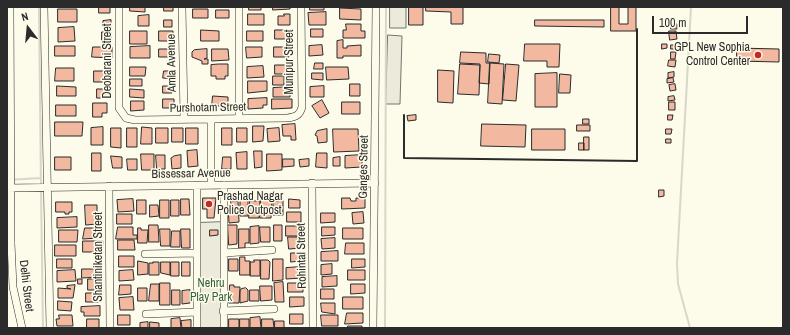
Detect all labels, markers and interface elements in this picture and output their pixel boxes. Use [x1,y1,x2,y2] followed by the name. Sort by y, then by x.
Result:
[8,8,48,48] north arrow
[654,8,750,34] scale bar
[20,9,30,24] text: N
[659,15,686,31] text: 100 m
[101,24,115,98] street label: Deobarani Street
[283,29,297,95] street label: Munipur Street
[164,34,180,92] street label: Amla Avenue
[674,41,750,69] place label: GPL New Sophia Control Center
[753,50,763,60] marker: GPL New Sophia Control Center
[170,100,246,116] street label: Purshotam Street
[356,135,372,199] street label: Ganges Street
[151,166,231,182] street label: Bissessar Avenue
[217,190,283,218] place label: Prashad Nagar Police Outpost
[204,199,214,209] marker: Prashad Nagar Police Outpost
[92,212,106,302] street label: Shantiniketan Street
[294,223,310,289] street label: Rohintal Street
[16,259,36,313] street label: Delhi Street
[190,277,232,305] park label: Nehru Play Park

